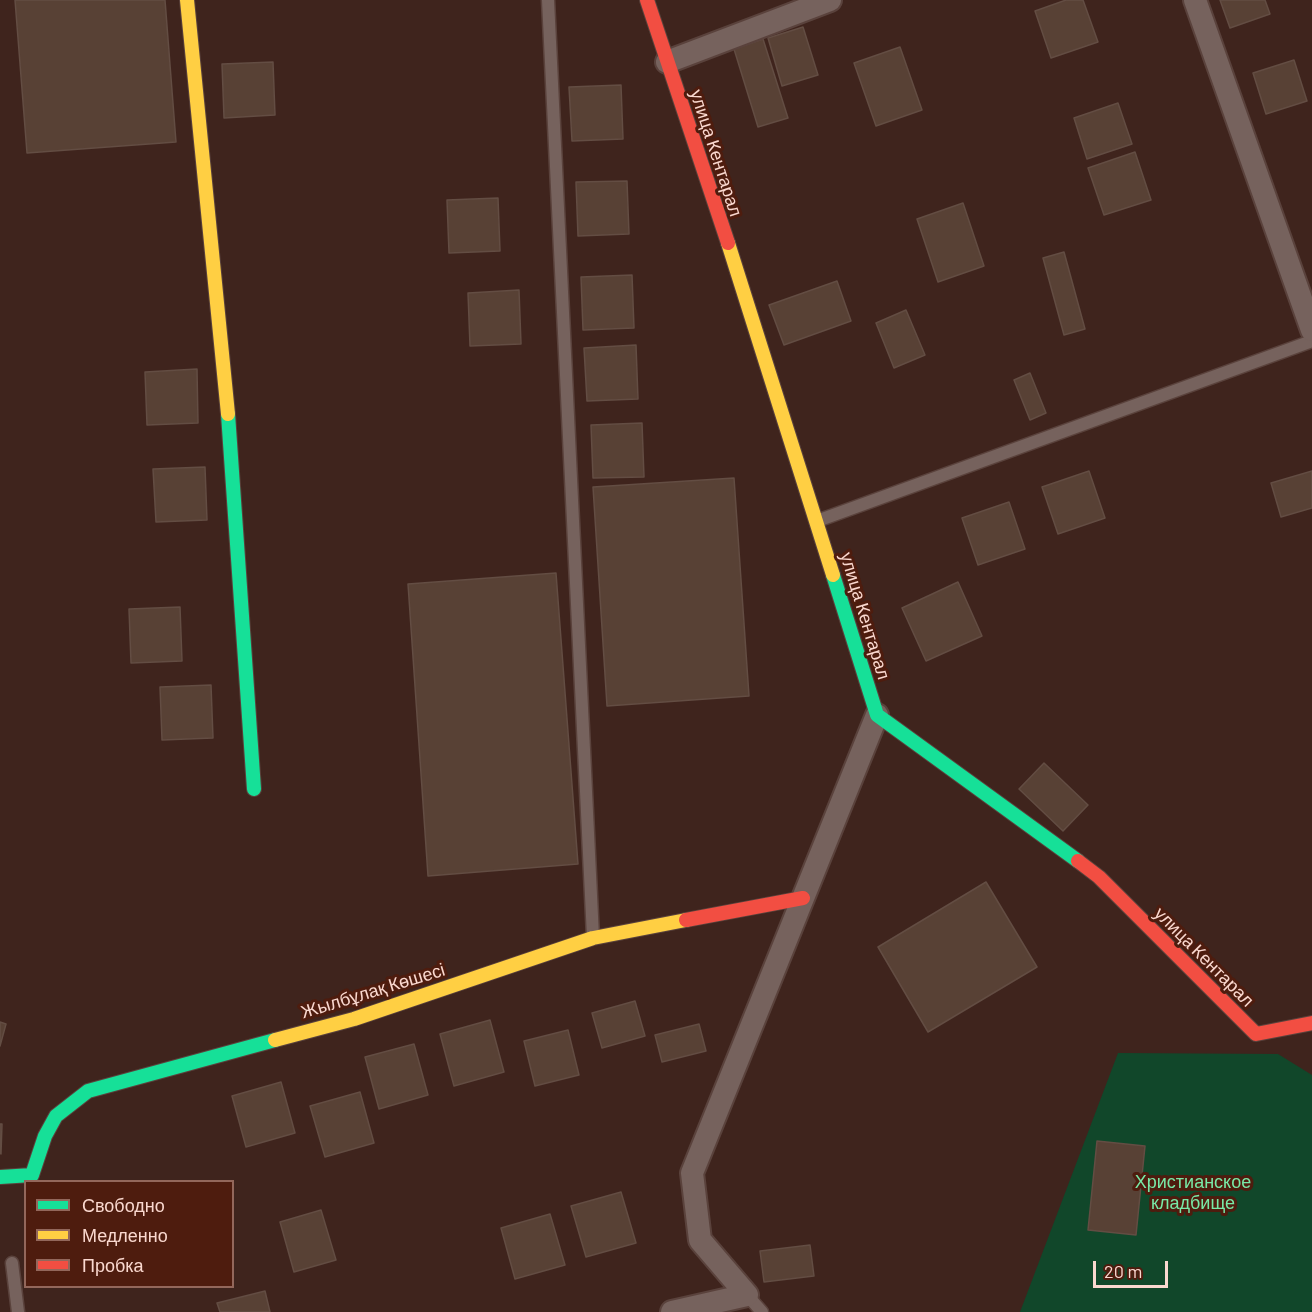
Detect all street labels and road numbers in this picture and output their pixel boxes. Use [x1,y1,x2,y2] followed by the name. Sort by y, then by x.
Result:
[685,87,747,219] street label: улица Кентарал
[835,550,895,682] street label: улица Кентарал
[1150,903,1258,1011] street label: улица Кентарал
[298,959,448,1023] street label: Жылбұлақ Көшесі

